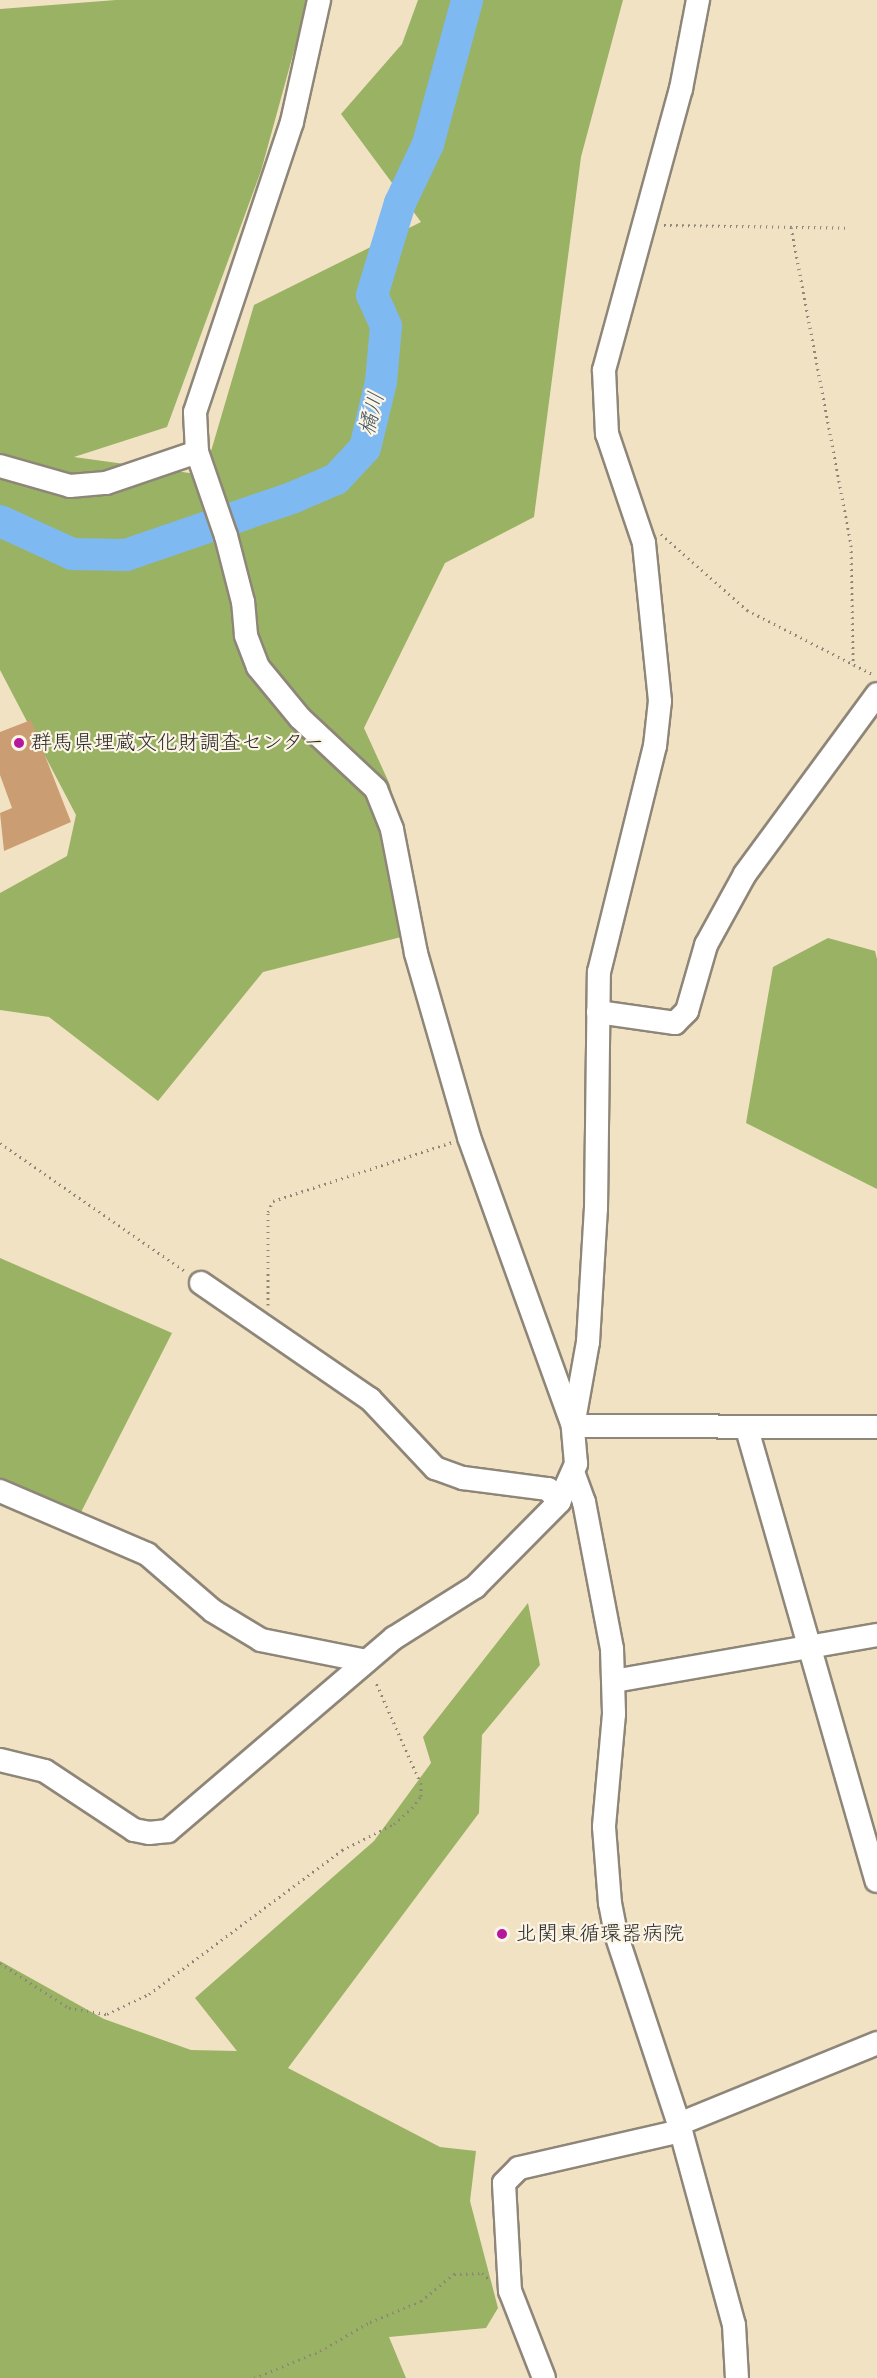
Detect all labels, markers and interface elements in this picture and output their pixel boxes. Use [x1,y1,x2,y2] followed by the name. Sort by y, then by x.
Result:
[355,389,391,439] water label: 橘川
[31,730,325,756] place label: 群馬県埋蔵文化財調査センター
[12,736,26,750] marker: 群馬県埋蔵文化財調査センター
[516,1921,684,1947] place label: 北関東循環器病院
[493,1925,511,1943] marker: 北関東循環器病院

